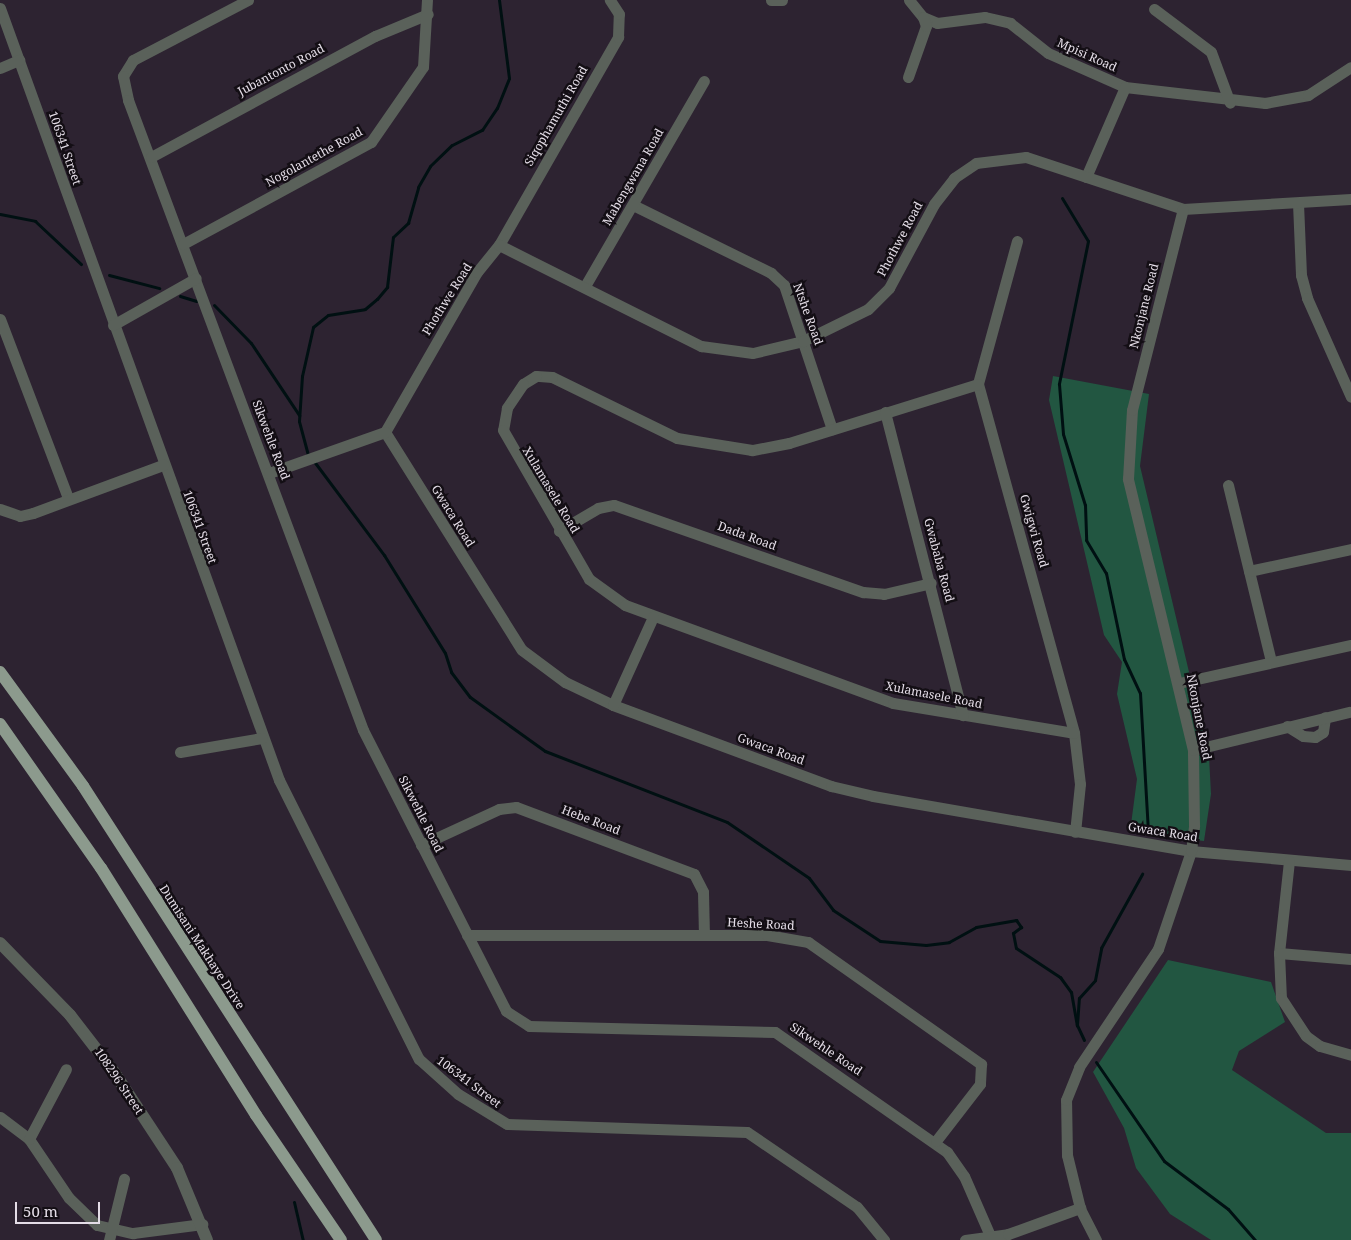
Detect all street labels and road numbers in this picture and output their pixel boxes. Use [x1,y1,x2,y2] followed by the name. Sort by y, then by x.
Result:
[1055,35,1119,75] street label: Mpisi Road
[235,41,327,99] street label: Jubantonto Road
[521,63,591,169] street label: Siqophamuthi Road
[46,109,84,187] street label: 106341 Street
[263,124,365,190] street label: Nogolantethe Road
[599,126,667,228] street label: Mabengwana Road
[874,199,926,279] street label: Phothwe Road
[419,260,475,338] street label: Phothwe Road
[1126,262,1162,350] street label: Nkonjane Road
[790,281,826,347] street label: Ntshe Road
[249,398,293,482] street label: Sikwehle Road
[520,444,582,536] street label: Xulamasele Road
[428,482,478,550] street label: Gwaca Road
[180,488,220,566] street label: 106341 Street
[1017,493,1051,569] street label: Gwigwi Road
[921,517,957,603] street label: Gwababa Road
[716,519,778,553] street label: Dada Road
[1184,673,1214,761] street label: Nkonjane Road
[884,679,984,711] street label: Xulamasele Road
[735,730,807,768] street label: Gwaca Road
[396,773,446,855] street label: Sikwehle Road
[560,802,622,838] street label: Hebe Road
[1127,819,1199,845] street label: Gwaca Road
[156,882,248,1012] street label: Dumisani Makhaye Drive
[727,915,795,933] street label: Heshe Road
[787,1020,865,1078] street label: Sikwehle Road
[92,1045,146,1117] street label: 108296 Street
[434,1053,504,1111] street label: 106341 Street

